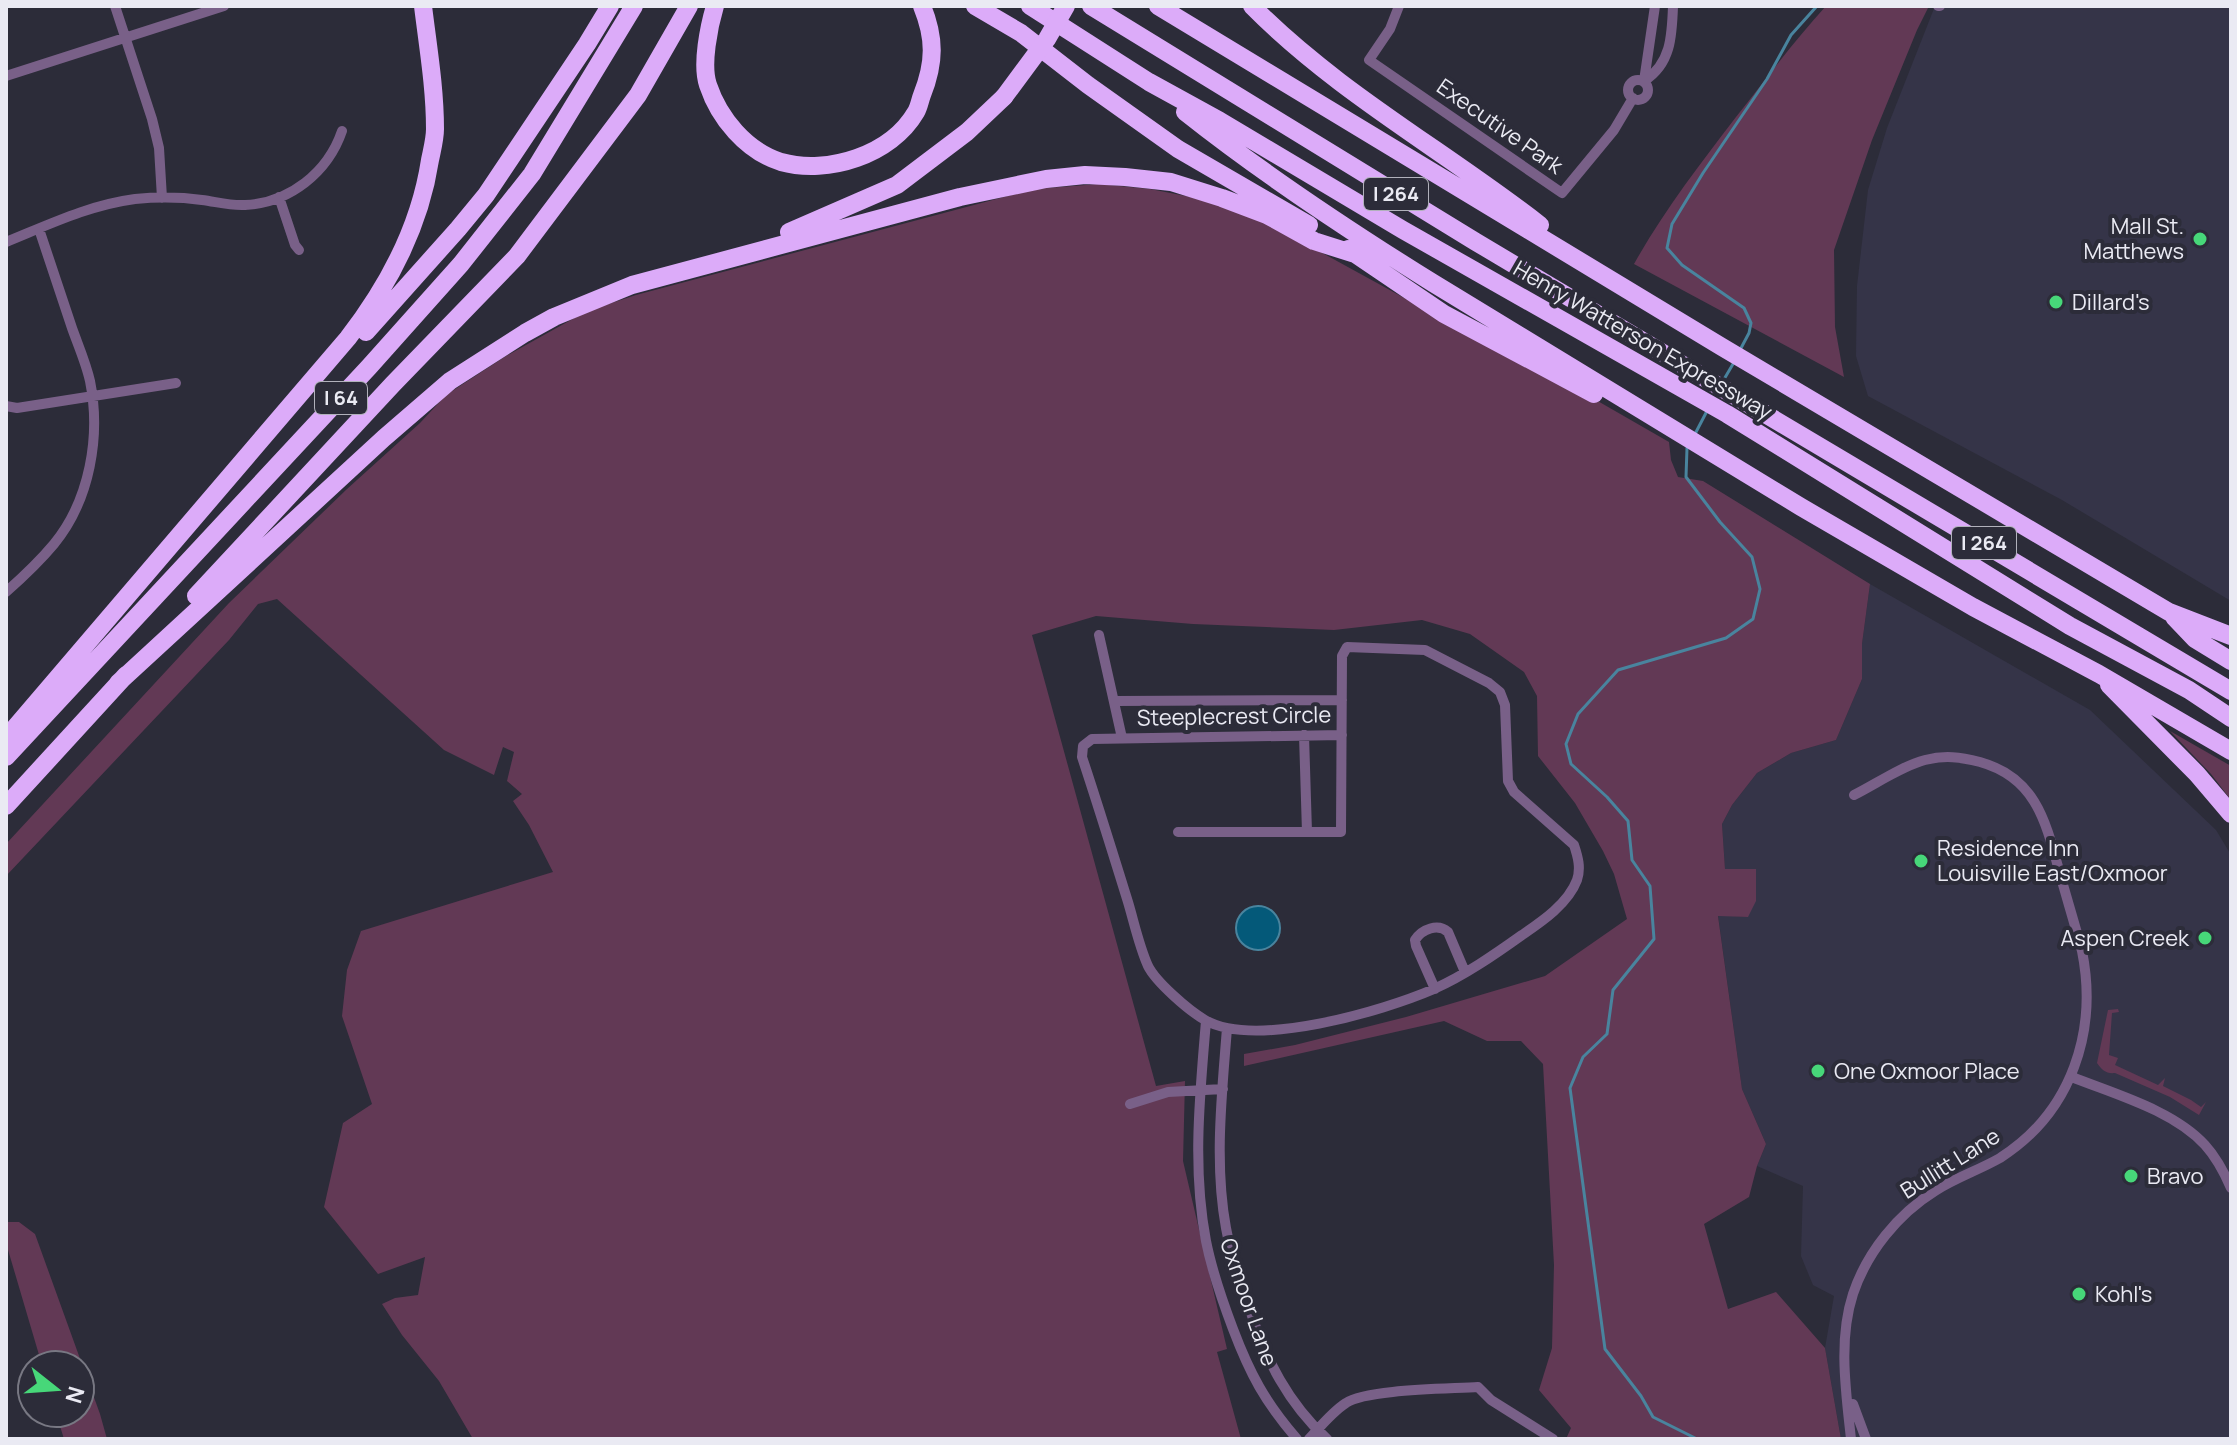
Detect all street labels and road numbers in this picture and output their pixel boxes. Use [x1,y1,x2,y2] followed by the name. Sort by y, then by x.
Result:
[1431,71,1570,181] street label: Executive Park
[1364,178,1428,210] road number: I 264
[1508,253,1778,427] street label: Henry Watterson Expressway
[315,382,367,414] road number: I 64
[1952,527,2016,559] road number: I 264
[1137,699,1332,733] street label: Steeplecrest Circle
[1895,1121,2006,1205] street label: Bullitt Lane
[1213,1234,1285,1370] street label: Oxmoor Lane

